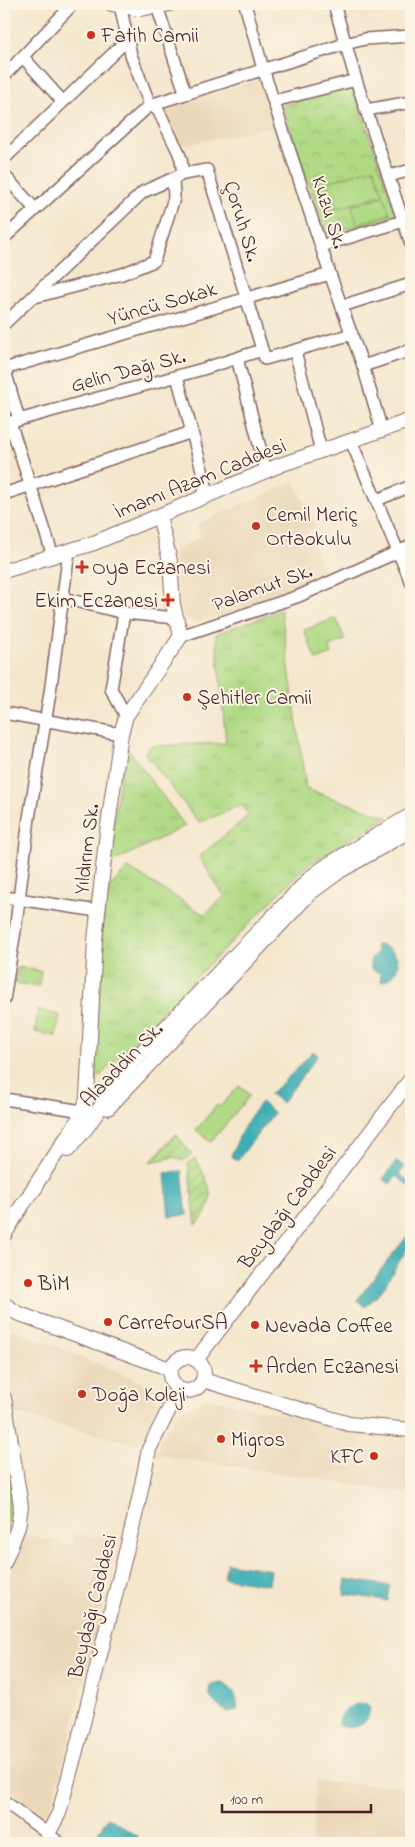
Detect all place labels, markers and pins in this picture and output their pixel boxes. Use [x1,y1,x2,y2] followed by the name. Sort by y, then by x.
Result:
[100,22,199,52] place label: Fatih Camii
[85,29,97,41] marker: Fatih Camii
[266,501,358,555] place label: Cemil Meriç Ortaokulu
[250,520,262,532] marker: Cemil Meriç Ortaokulu
[92,554,210,586] place label: Oya Eczanesi
[76,561,88,573] marker: Oya Eczanesi
[34,587,158,617] place label: Ekim Eczanesi
[162,594,174,606] marker: Ekim Eczanesi
[197,684,312,714] place label: Şehitler Camii
[181,691,193,703] marker: Şehitler Camii
[37,1270,70,1300] place label: BİM
[22,1277,34,1289] marker: BİM
[118,1309,228,1339] place label: CarrefourSA
[265,1312,393,1342] place label: Nevada Coffee
[102,1316,114,1328] marker: CarrefourSA
[249,1319,261,1331] marker: Nevada Coffee
[266,1353,399,1383] place label: Arden Eczanesi
[250,1360,262,1372] marker: Arden Eczanesi
[91,1381,186,1413] place label: Doğa Koleji
[76,1388,88,1400] marker: Doğa Koleji
[231,1426,285,1458] place label: Migros
[215,1433,227,1445] marker: Migros
[330,1443,364,1473] place label: KFC
[368,1450,380,1462] marker: KFC

